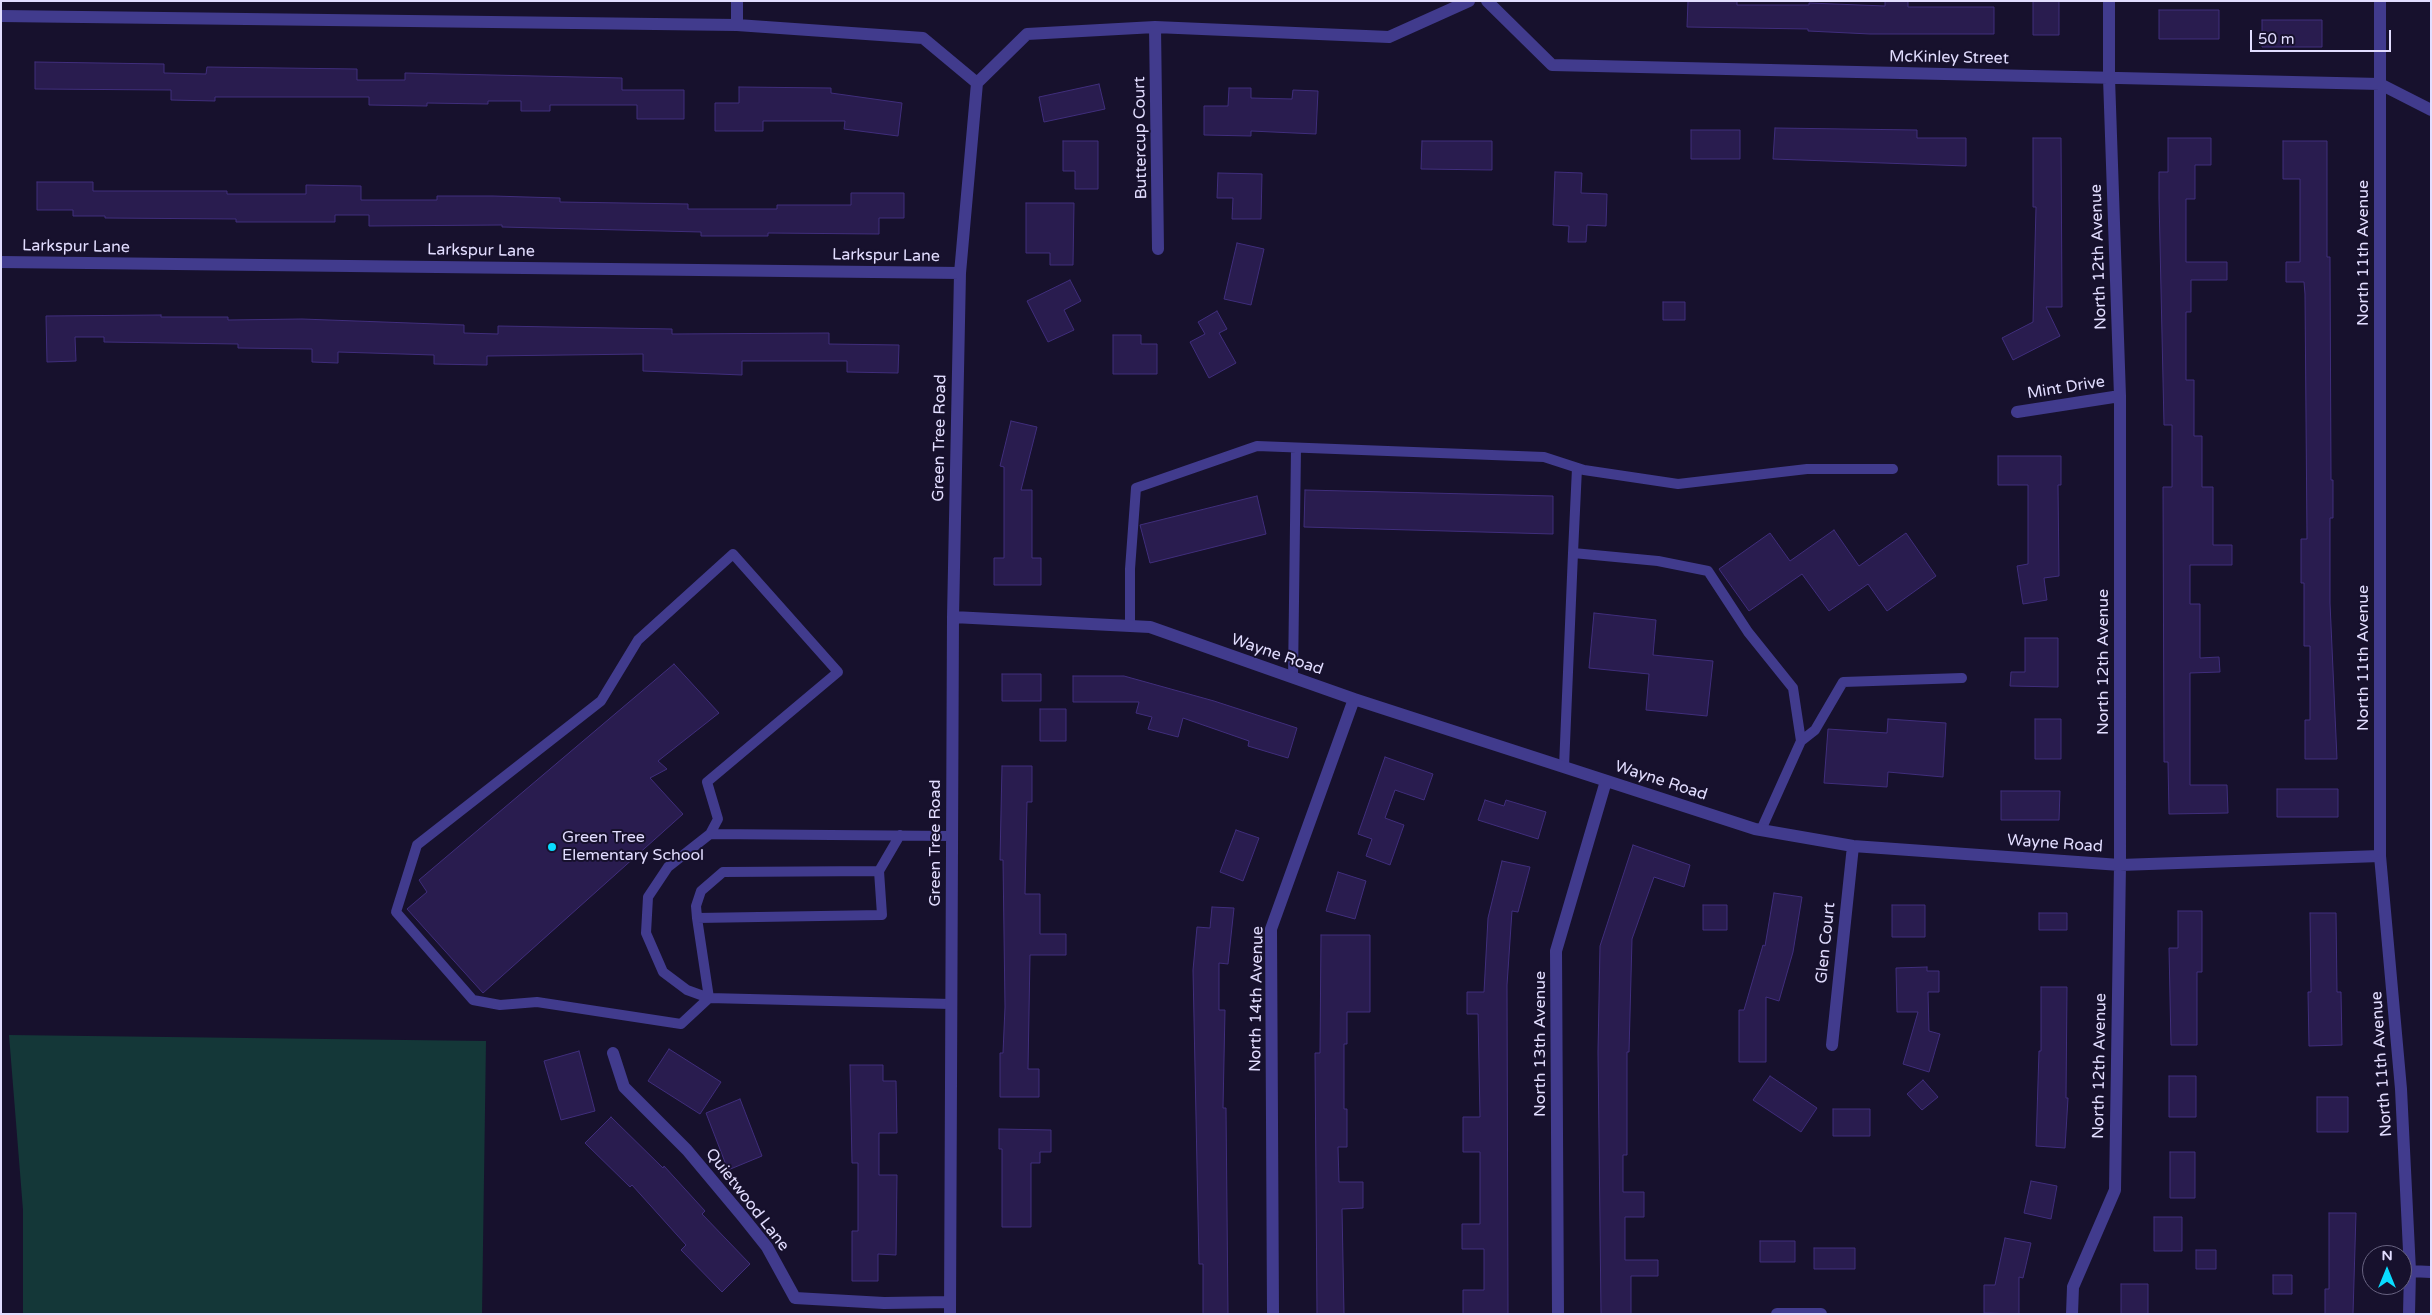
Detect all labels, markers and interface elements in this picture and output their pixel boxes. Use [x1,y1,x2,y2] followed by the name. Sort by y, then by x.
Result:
[2252,20,2393,52] scale bar
[2258,30,2295,48] text: 50 m
[1889,47,2009,69] street label: McKinley Street
[1130,76,1152,200] street label: Buttercup Court
[2354,180,2374,326] street label: North 11th Avenue
[2087,184,2111,330] street label: North 12th Avenue
[22,236,130,258] street label: Larkspur Lane
[427,240,535,262] street label: Larkspur Lane
[832,245,940,267] street label: Larkspur Lane
[2026,372,2106,404] street label: Mint Drive
[929,374,951,502] street label: Green Tree Road
[2354,585,2374,731] street label: North 11th Avenue
[2094,589,2114,735] street label: North 12th Avenue
[1228,630,1326,680] street label: Wayne Road
[1612,757,1710,805] street label: Wayne Road
[926,779,946,907] street label: Green Tree Road
[562,828,704,866] place label: Green Tree Elementary School
[2006,831,2104,857] street label: Wayne Road
[546,841,558,853] marker: Green Tree Elementary School
[1812,901,1840,985] street label: Glen Court
[1246,926,1268,1072] street label: North 14th Avenue
[1531,971,1551,1117] street label: North 13th Avenue
[2367,991,2397,1137] street label: North 11th Avenue
[2089,993,2111,1139] street label: North 12th Avenue
[701,1145,793,1255] street label: Quietwood Lane
[2362,1245,2412,1295] north arrow
[2381,1247,2393,1264] text: N

